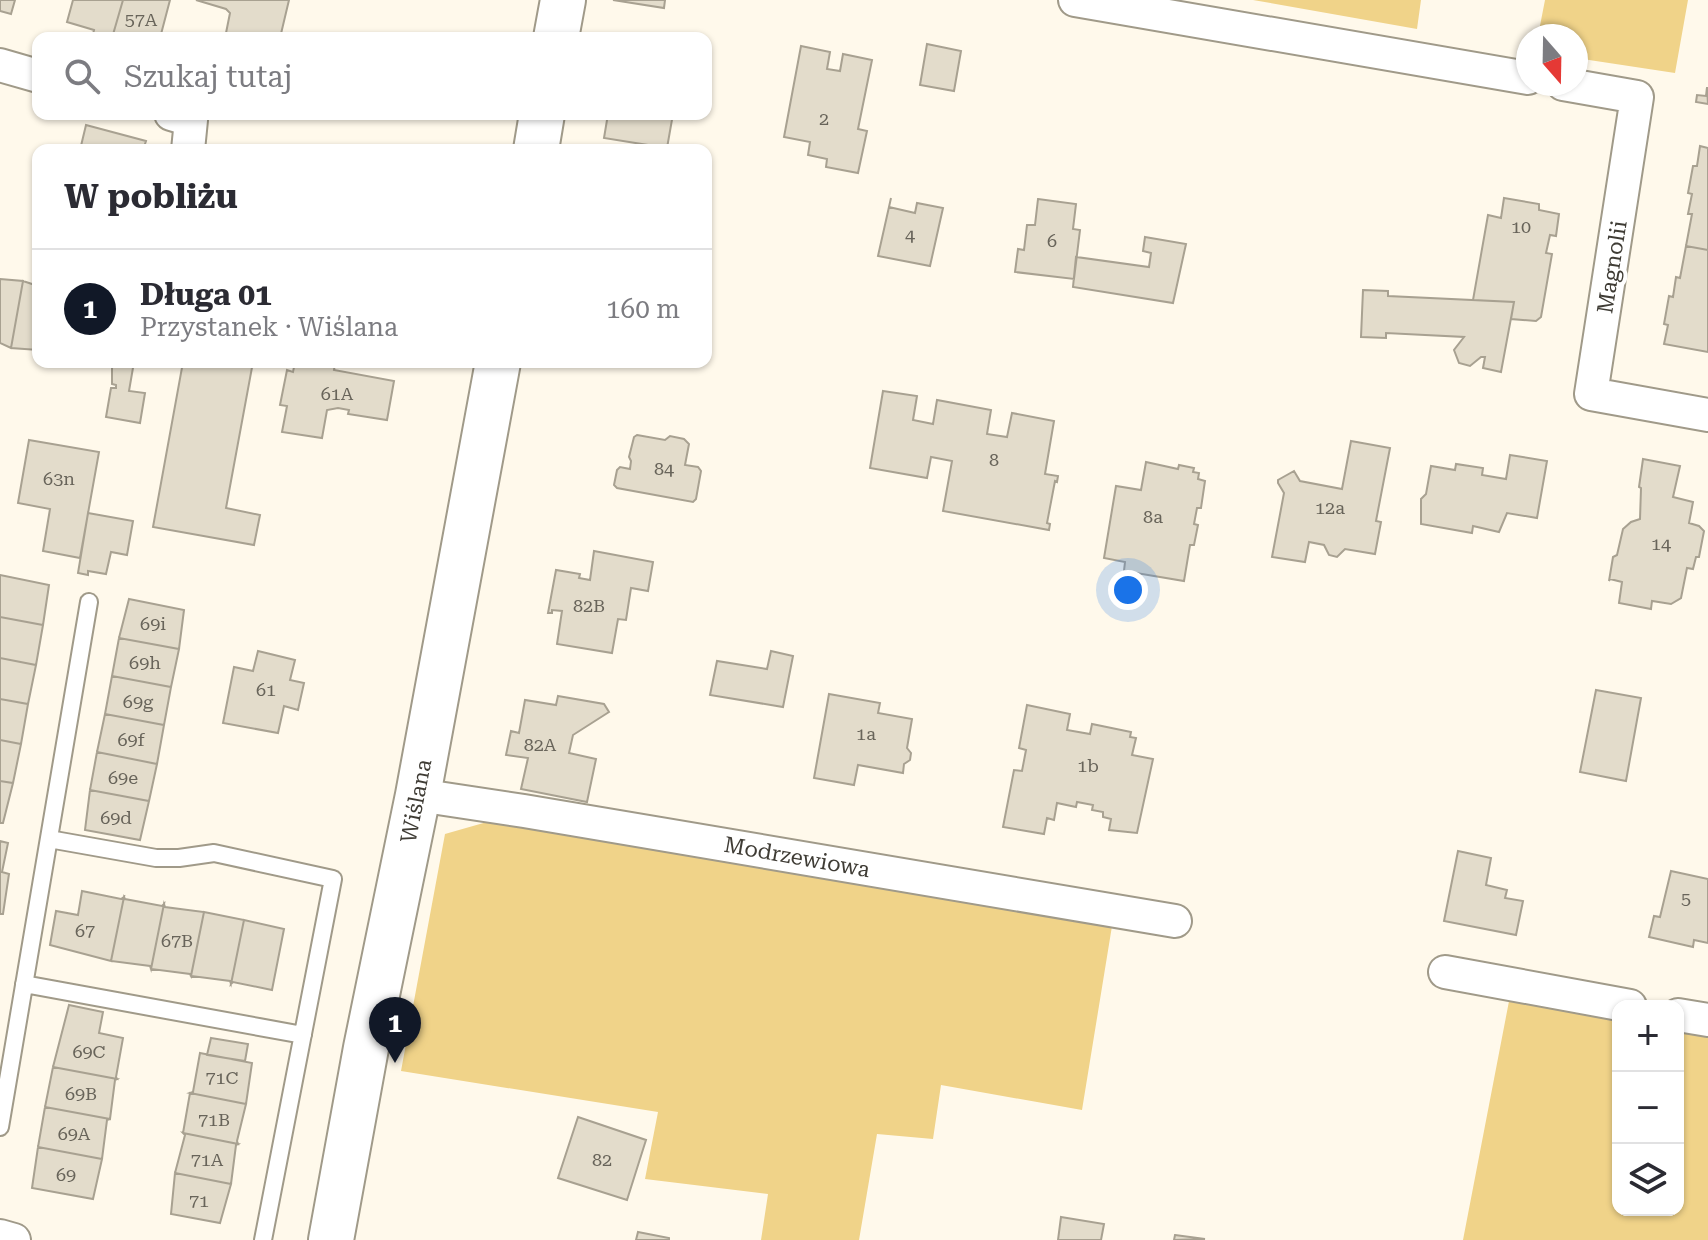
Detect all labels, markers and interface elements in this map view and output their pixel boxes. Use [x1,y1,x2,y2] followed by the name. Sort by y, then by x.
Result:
[125,9,158,30] house number: 57A
[1516,24,1588,96] north arrow
[32,32,712,120] search box
[60,54,104,98] icon: search
[124,59,292,94] text: Szukaj tutaj
[819,108,829,129] house number: 2
[64,176,238,216] text: W pobliżu
[1511,216,1531,237] house number: 10
[1592,219,1632,315] street label: Magnolii
[905,224,915,245] house number: 4
[1047,230,1057,251] house number: 6
[140,277,272,312] text: Długa 01
[83,294,97,324] text: 1
[606,294,680,324] text: 160 m
[140,312,398,342] text: Przystanek · Wiślana
[321,383,354,404] house number: 61A
[989,449,999,470] house number: 8
[654,458,674,479] house number: 84
[43,468,75,489] house number: 63n
[1315,497,1345,518] house number: 12a
[1143,506,1163,527] house number: 8a
[1651,533,1671,554] house number: 14
[1108,570,1148,610] your location
[573,595,605,616] house number: 82B
[140,613,166,634] house number: 69i
[129,652,161,673] house number: 69h
[256,679,276,700] house number: 61
[123,691,154,712] house number: 69g
[856,723,876,744] house number: 1a
[117,729,146,750] house number: 69f
[524,734,557,755] house number: 82A
[1077,755,1099,776] house number: 1b
[396,757,436,845] street label: Wiślana
[108,767,138,788] house number: 69e
[100,807,132,828] house number: 69d
[722,832,872,882] street label: Modrzewiowa
[1681,888,1691,909] house number: 5
[75,920,95,941] house number: 67
[161,930,193,951] house number: 67B
[369,997,421,1063] pin: 1
[1612,1000,1684,1216] map controls
[1612,1000,1684,1072] button: +
[72,1041,106,1062] house number: 69C
[205,1067,239,1088] house number: 71C
[1612,1072,1684,1144] button: −
[65,1083,97,1104] house number: 69B
[198,1109,230,1130] house number: 71B
[58,1123,91,1144] house number: 69A
[1612,1144,1684,1216] button: layers
[191,1149,224,1170] house number: 71A
[592,1149,612,1170] house number: 82
[56,1164,76,1185] house number: 69
[189,1190,209,1211] house number: 71

